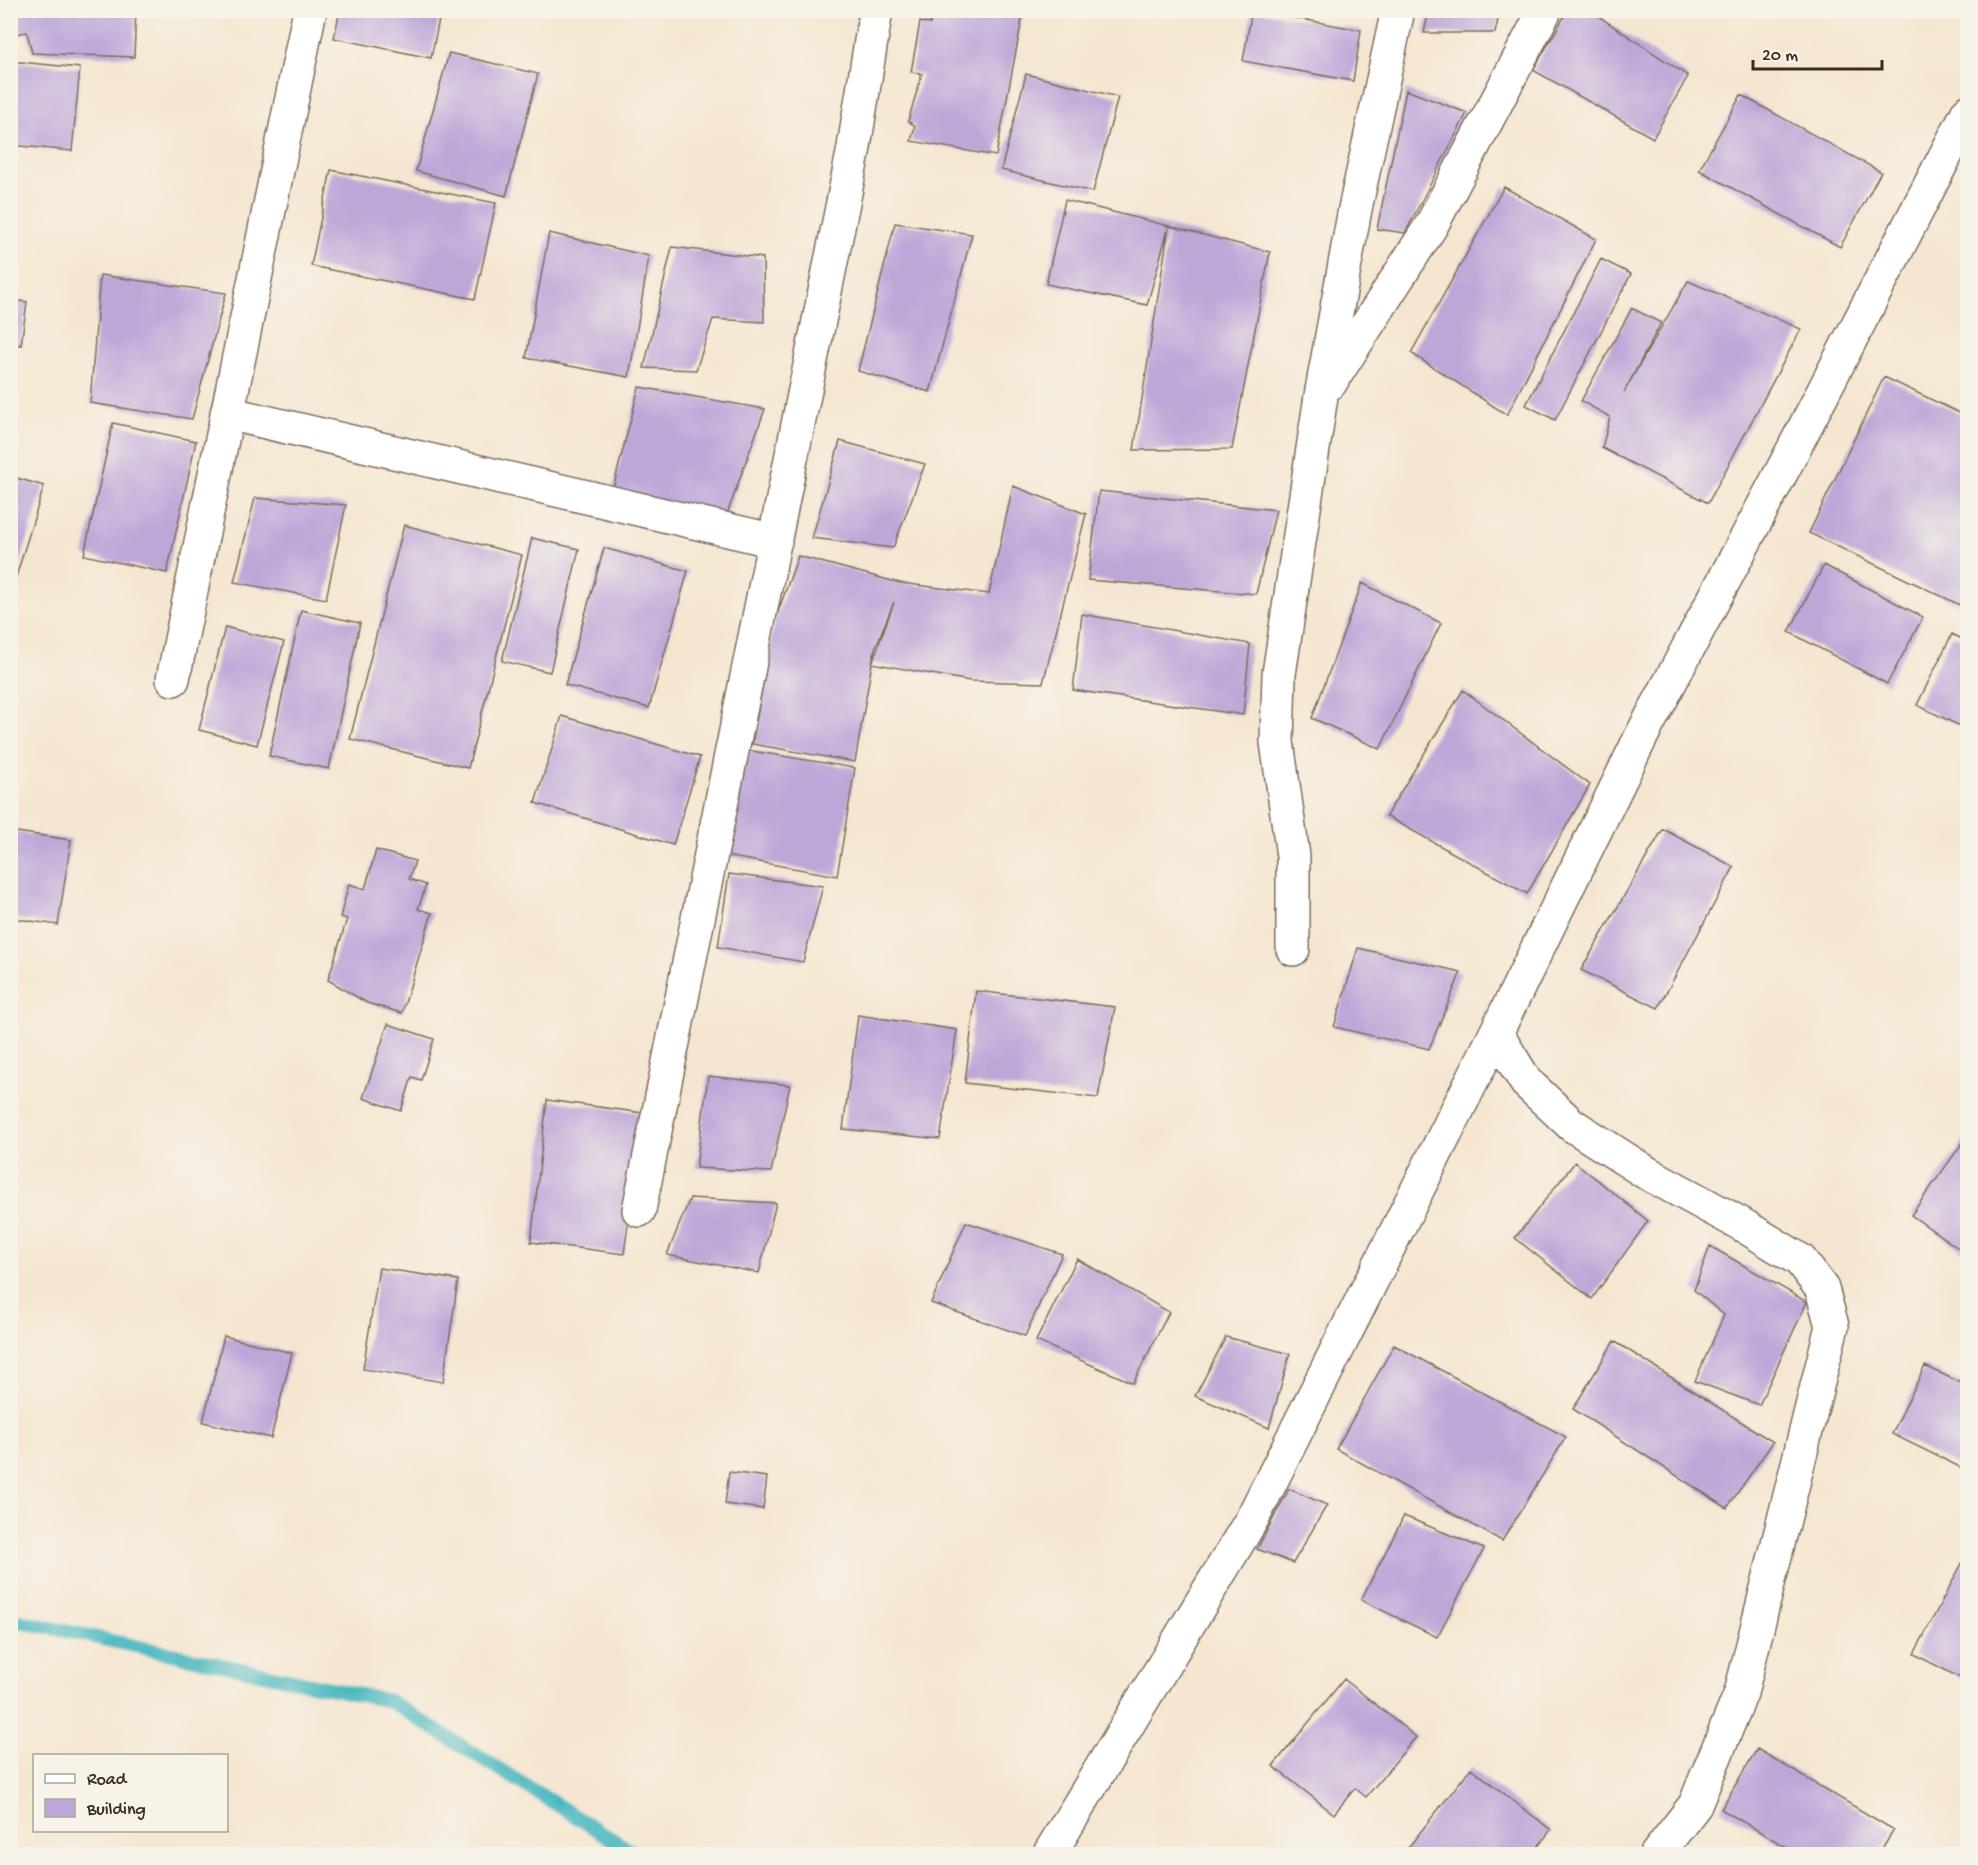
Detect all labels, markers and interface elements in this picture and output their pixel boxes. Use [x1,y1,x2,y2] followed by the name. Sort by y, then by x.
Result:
[1753,33,1882,71] scale bar
[1762,46,1798,67] text: 20 m
[33,1754,228,1832] legend
[87,1770,128,1791] text: Road
[86,1800,146,1821] text: Building

